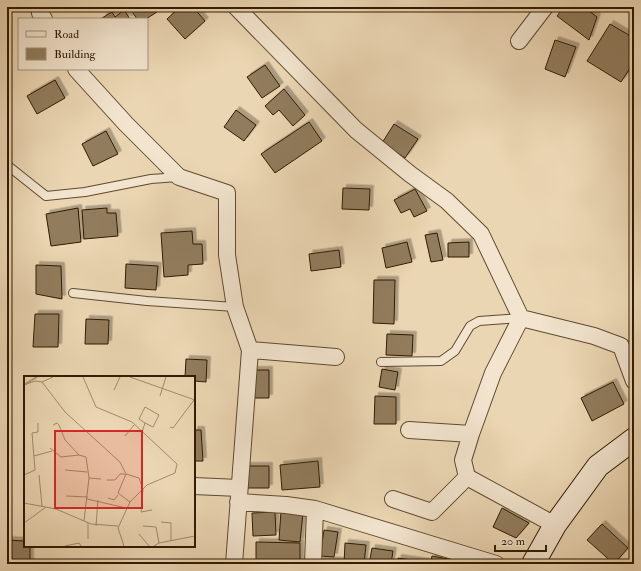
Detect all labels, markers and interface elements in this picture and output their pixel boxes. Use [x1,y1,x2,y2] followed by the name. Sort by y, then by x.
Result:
[18,18,148,70] legend
[54,27,79,42] text: Road
[54,47,97,62] text: Building
[24,376,195,547] inset map
[495,527,546,553] scale bar
[501,534,526,549] text: 20 m

